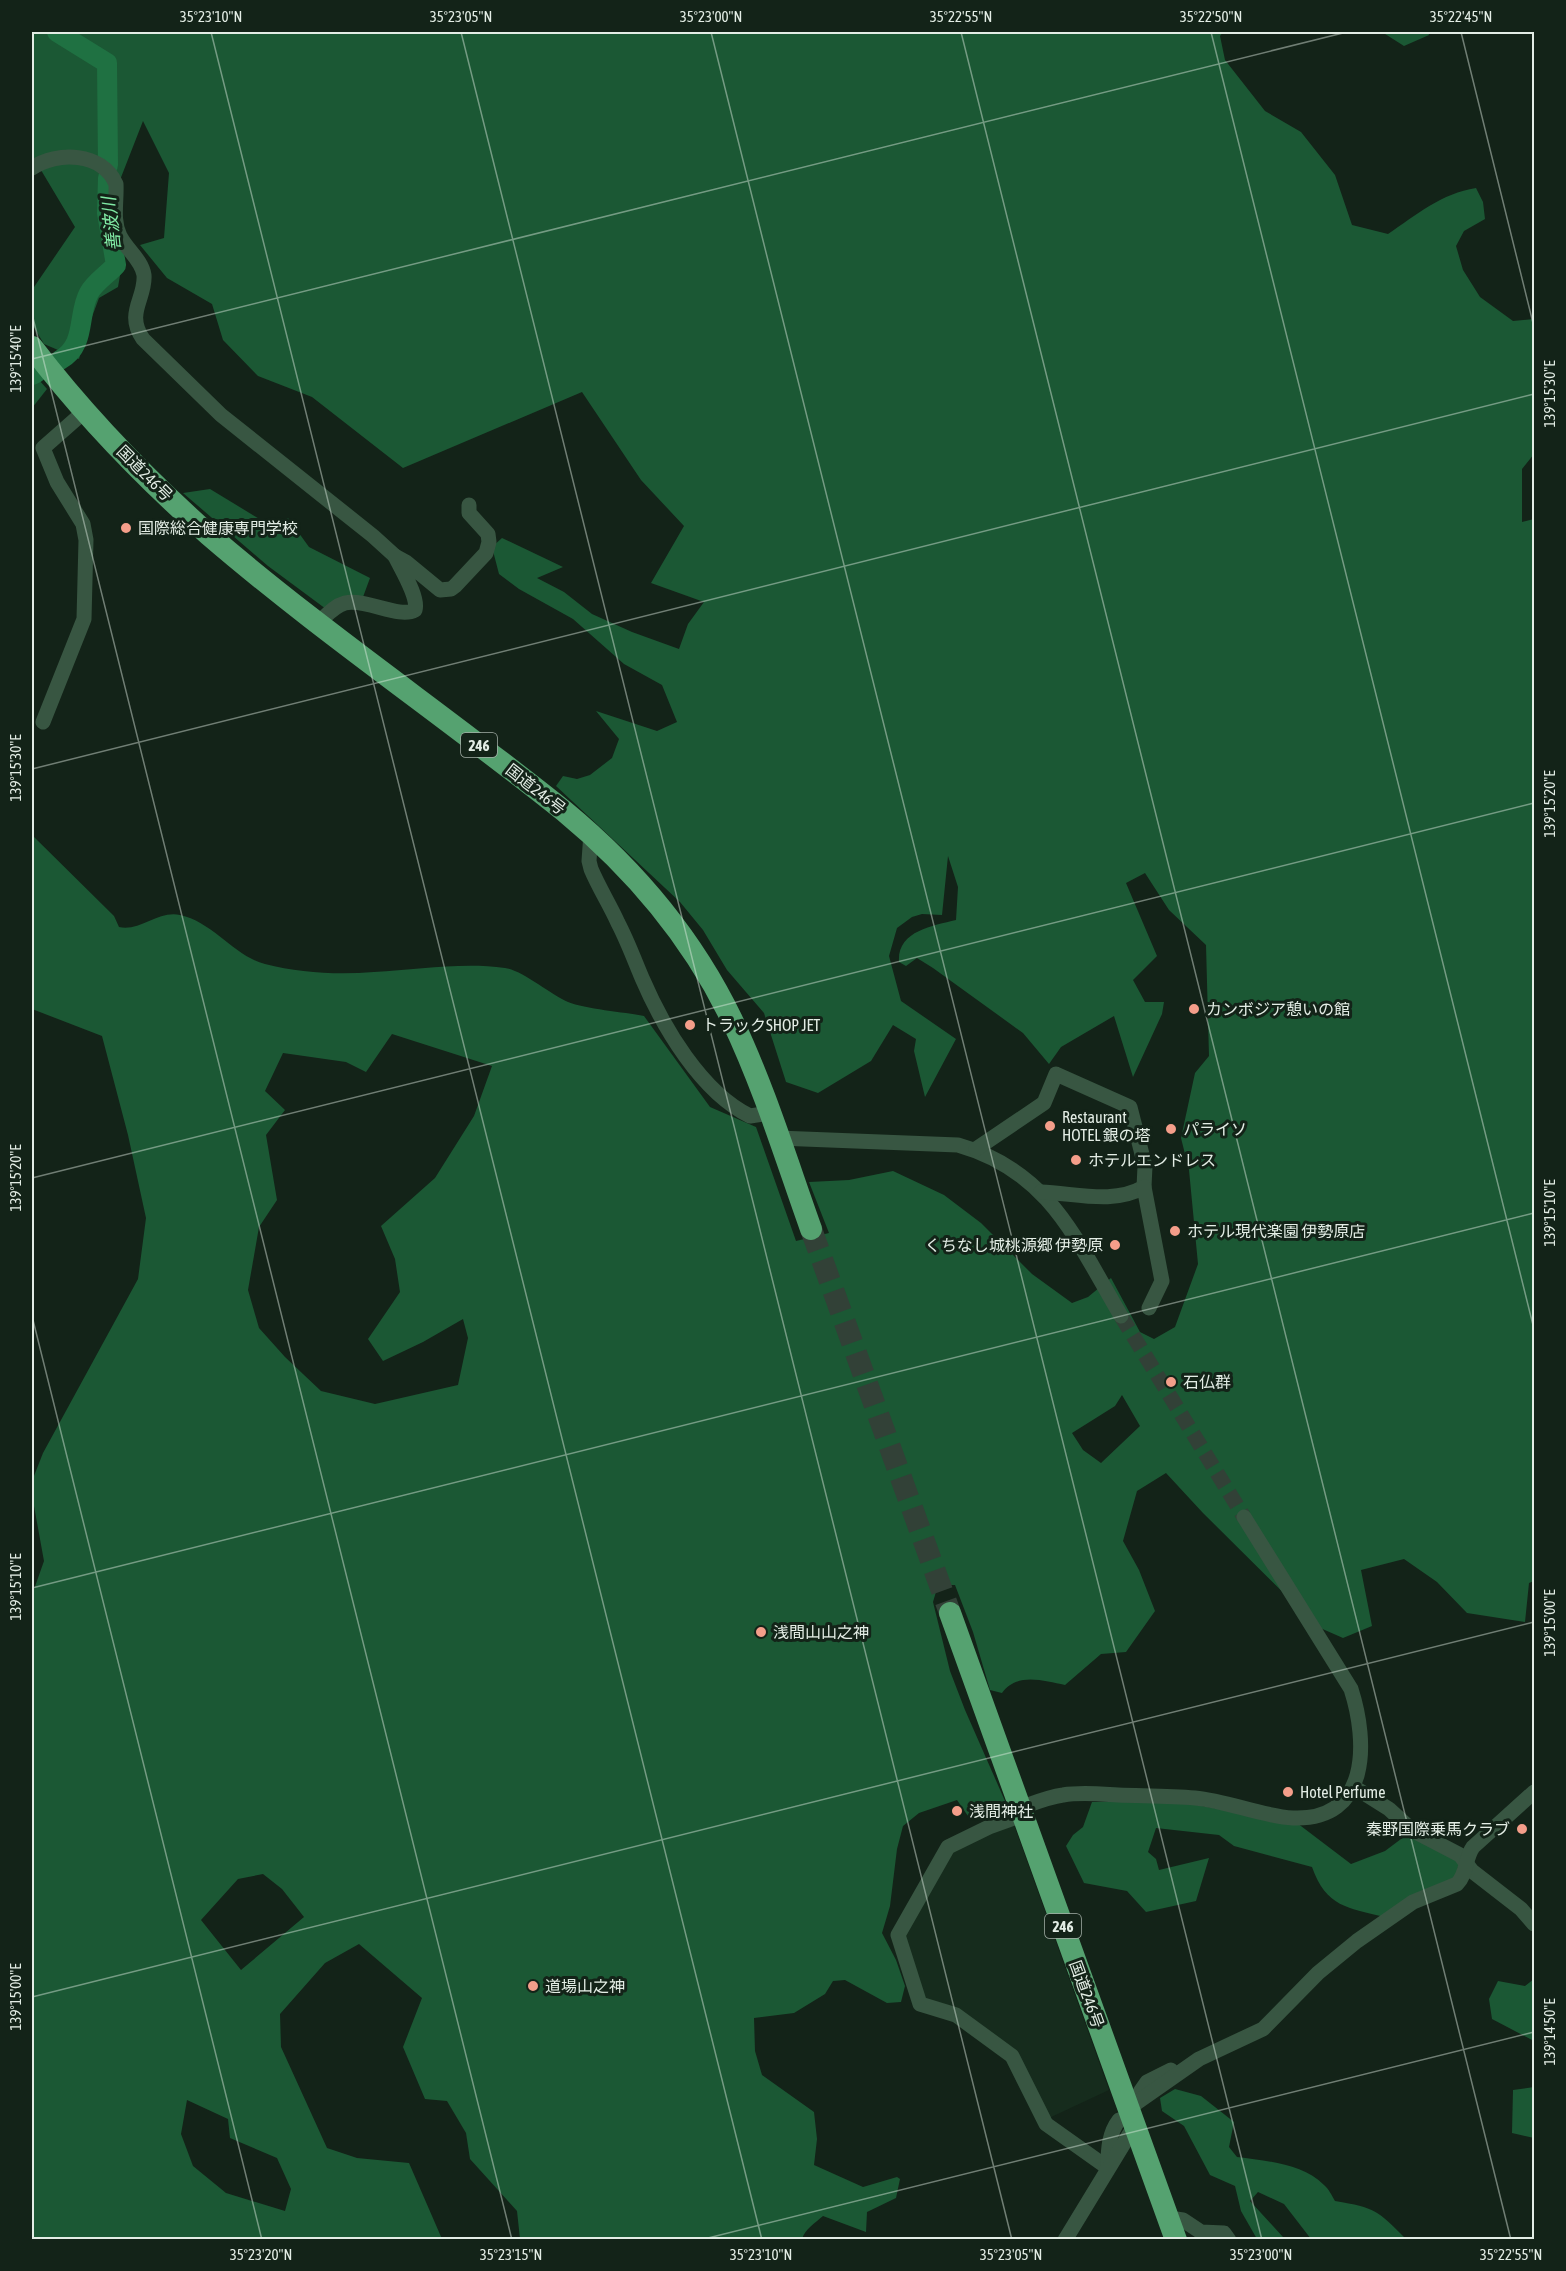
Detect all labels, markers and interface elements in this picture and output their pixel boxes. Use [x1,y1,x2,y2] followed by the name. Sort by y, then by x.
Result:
[180,8,242,25] text: 35°23'10"N
[430,8,492,25] text: 35°23'05"N
[680,8,742,25] text: 35°23'00"N
[930,8,992,25] text: 35°22'55"N
[1180,8,1242,25] text: 35°22'50"N
[1430,8,1492,25] text: 35°22'45"N
[98,194,124,252] water label: 善波川
[7,325,24,393] text: 139°15'40"E
[1541,360,1558,428] text: 139°15'30"E
[114,442,176,504] street label: 国道246号
[138,519,298,537] place label: 国際総合健康専門学校
[119,521,133,535] marker: 国際総合健康専門学校
[461,733,497,757] road number: 246
[7,734,24,802] text: 139°15'30"E
[503,760,569,818] street label: 国道246号
[1541,770,1558,838] text: 139°15'20"E
[1206,1000,1350,1018] place label: カンボジア憩いの館
[1187,1002,1201,1016] marker: カンボジア憩いの館
[702,1016,820,1034] place label: トラックSHOP JET
[683,1018,697,1032] marker: トラックSHOP JET
[1062,1108,1151,1144] place label: Restaurant HOTEL 銀の塔
[1043,1119,1057,1133] marker: Restaurant HOTEL 銀の塔
[1183,1120,1247,1138] place label: パライソ
[1164,1122,1178,1136] marker: パライソ
[7,1144,24,1212] text: 139°15'20"E
[1088,1151,1216,1169] place label: ホテルエンドレス
[1069,1153,1083,1167] marker: ホテルエンドレス
[1541,1179,1558,1247] text: 139°15'10"E
[1187,1222,1365,1240] place label: ホテル現代楽園 伊勢原店
[1168,1224,1182,1238] marker: ホテル現代楽園 伊勢原店
[925,1236,1103,1254] place label: くちなし城桃源郷 伊勢原
[1108,1238,1122,1252] marker: くちなし城桃源郷 伊勢原
[1183,1373,1231,1391] place label: 石仏群
[1164,1375,1178,1389] marker: 石仏群
[7,1553,24,1621] text: 139°15'10"E
[1541,1589,1558,1657] text: 139°15'00"E
[773,1623,869,1641] place label: 浅間山山之神
[754,1625,768,1639] marker: 浅間山山之神
[1300,1783,1385,1801] place label: Hotel Perfume
[1281,1785,1295,1799] marker: Hotel Perfume
[969,1802,1033,1820] place label: 浅間神社
[950,1804,964,1818] marker: 浅間神社
[1366,1820,1510,1838] place label: 秦野国際乗馬クラブ
[1515,1822,1529,1836] marker: 秦野国際乗馬クラブ
[1045,1914,1081,1938] road number: 246
[1066,1958,1108,2030] street label: 国道246号
[7,1963,24,2031] text: 139°15'00"E
[545,1977,625,1995] place label: 道場山之神
[526,1979,540,1993] marker: 道場山之神
[1541,1998,1558,2066] text: 139°14'50"E
[230,2246,292,2263] text: 35°23'20"N
[480,2246,542,2263] text: 35°23'15"N
[730,2246,792,2263] text: 35°23'10"N
[980,2246,1042,2263] text: 35°23'05"N
[1230,2246,1292,2263] text: 35°23'00"N
[1480,2246,1542,2263] text: 35°22'55"N

